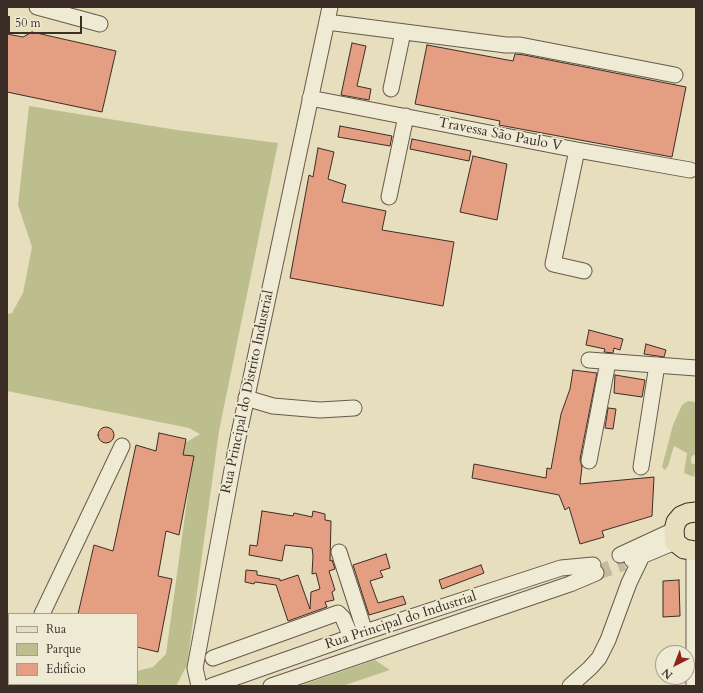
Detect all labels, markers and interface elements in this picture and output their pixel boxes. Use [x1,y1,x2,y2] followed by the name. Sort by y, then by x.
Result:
[10,8,84,34] scale bar
[15,15,41,31] text: 50 m
[437,115,563,155] street label: Travessa São Paulo V
[218,289,278,495] street label: Rua Principal do Distrito Industrial
[323,589,479,653] street label: Rua Principal do Industrial
[8,613,138,685] legend
[46,621,66,637] text: Rua
[46,641,81,657] text: Parque
[655,645,695,685] north arrow
[46,661,86,677] text: Edifício
[659,665,676,682] text: N

